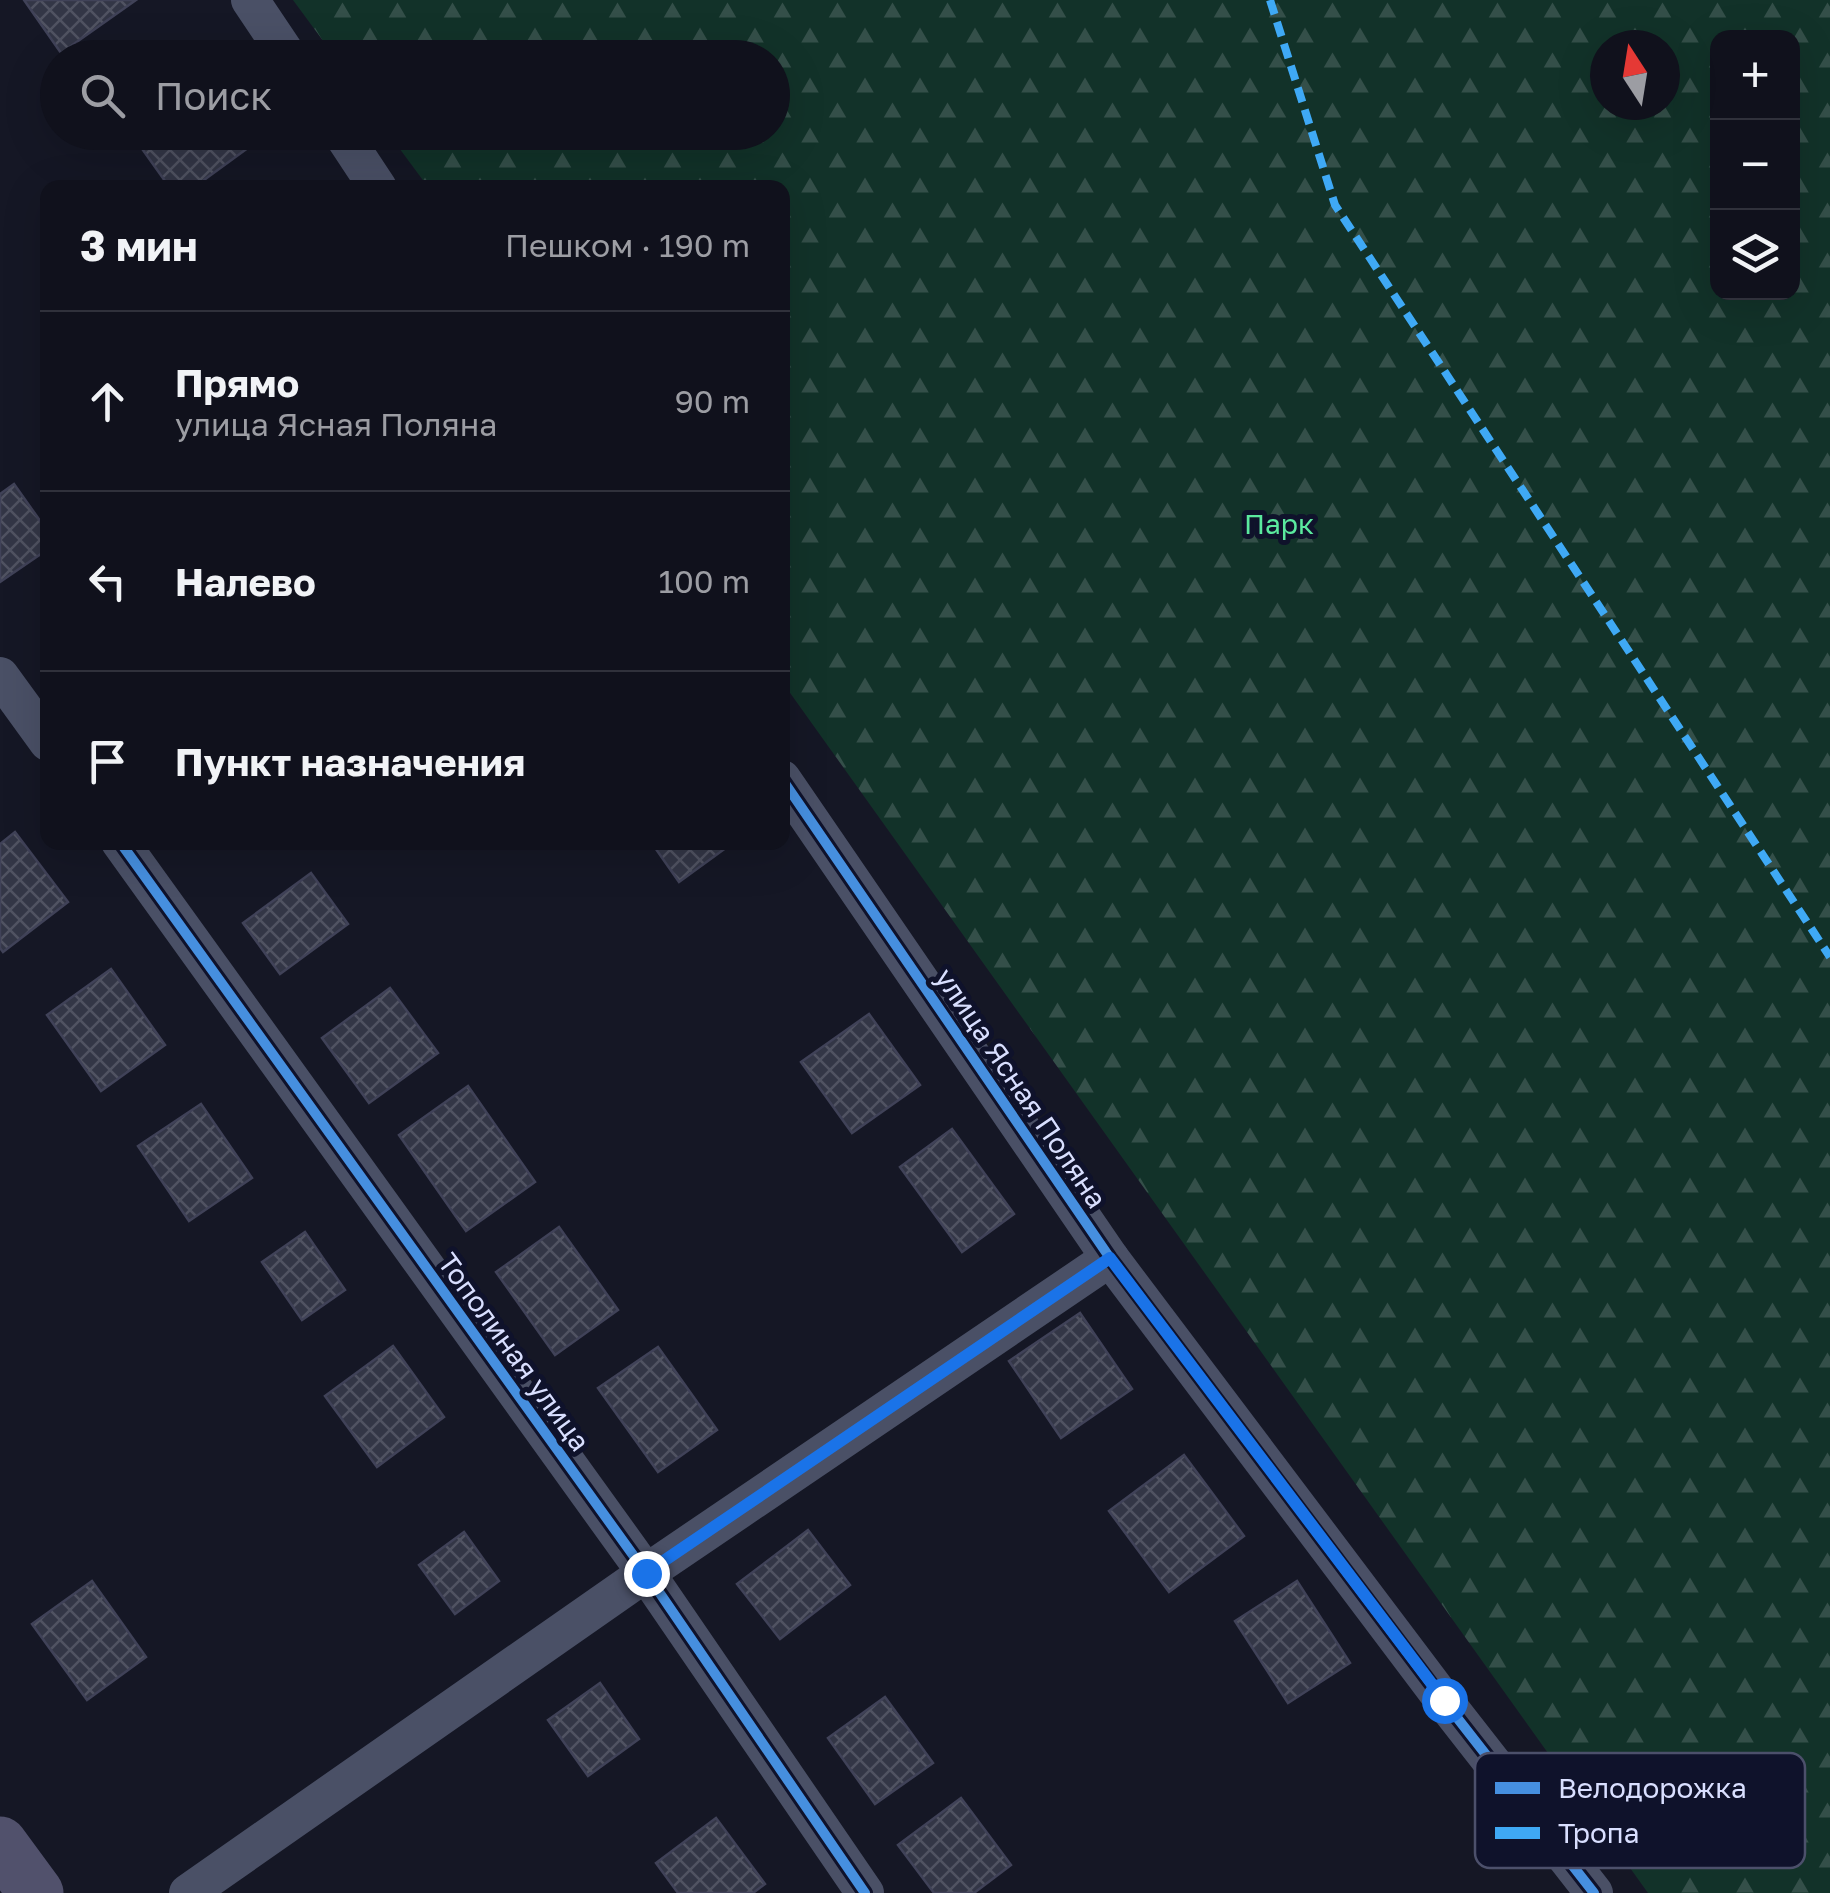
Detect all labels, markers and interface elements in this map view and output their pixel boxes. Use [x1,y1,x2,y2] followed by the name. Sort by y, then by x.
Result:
[1590,30,1680,120] north arrow
[1710,30,1800,300] map controls
[1710,30,1800,120] button: +
[40,40,790,150] search box
[75,68,130,123] icon: search
[155,73,272,118] text: Поиск
[1710,120,1800,210] button: −
[1710,210,1800,300] button: layers
[80,220,198,270] text: 3 мин
[505,226,750,264] text: Пешком · 190 m
[175,360,299,405] text: Прямо
[80,374,135,429] icon: ahead
[674,382,750,420] text: 90 m
[175,405,497,443] text: улица Ясная Поляна
[1244,507,1314,540] park label: Парк
[80,554,135,609] icon: left
[175,559,316,604] text: Налево
[658,562,750,600] text: 100 m
[80,734,135,789] icon: arrive
[175,739,525,784] text: Пункт назначения
[929,962,1114,1214] street label: улица Ясная Поляна
[432,1246,597,1457] street label: Тополиная улица
[624,1551,670,1597] route end
[1422,1678,1468,1724] route start
[1475,1753,1805,1868] legend
[1558,1771,1747,1804] text: Велодорожка
[1558,1816,1639,1849] text: Тропа

